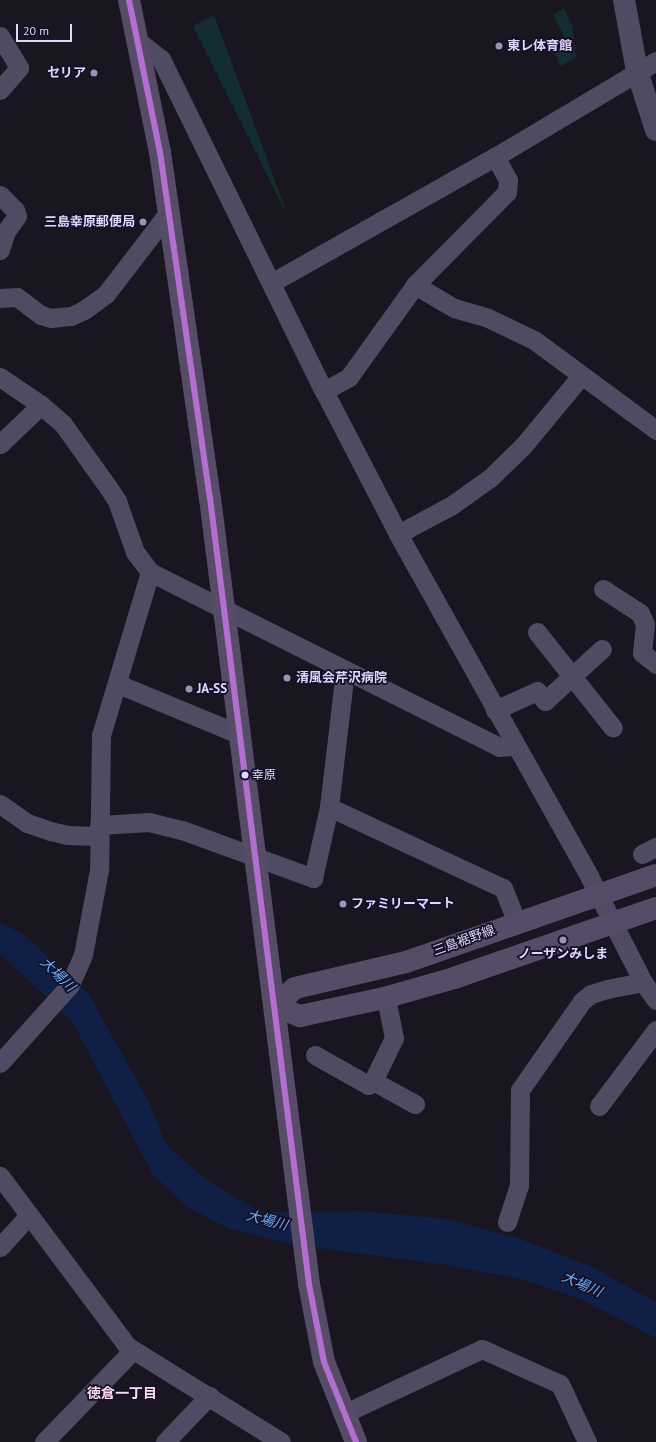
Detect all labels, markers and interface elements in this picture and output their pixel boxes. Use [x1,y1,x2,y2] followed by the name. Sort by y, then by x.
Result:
[18,16,74,42] scale bar
[23,23,49,38] text: 20 m
[507,38,572,54] place label: 東レ体育館
[494,41,504,51] marker: 東レ体育館
[47,65,86,81] place label: セリア
[89,68,99,78] marker: セリア
[44,214,135,230] place label: 三島幸原郵便局
[138,217,148,227] marker: 三島幸原郵便局
[296,670,387,686] place label: 清風会芹沢病院
[281,672,293,684] marker: 清風会芹沢病院
[197,681,227,697] place label: JA-SS
[184,684,194,694] marker: JA-SS
[252,768,276,782] place label: 幸原
[240,770,250,780] marker: 幸原
[351,896,455,912] place label: ファミリーマート
[338,899,348,909] marker: ファミリーマート
[431,923,497,959] street label: 三島裾野線
[558,935,568,945] marker: ノーザンみしま
[518,946,608,962] place label: ノーザンみしま
[37,953,79,995] water label: 大場川
[245,1206,289,1234] water label: 大場川
[559,1268,605,1300] water label: 大場川
[87,1385,157,1401] district label: 徳倉一丁目

